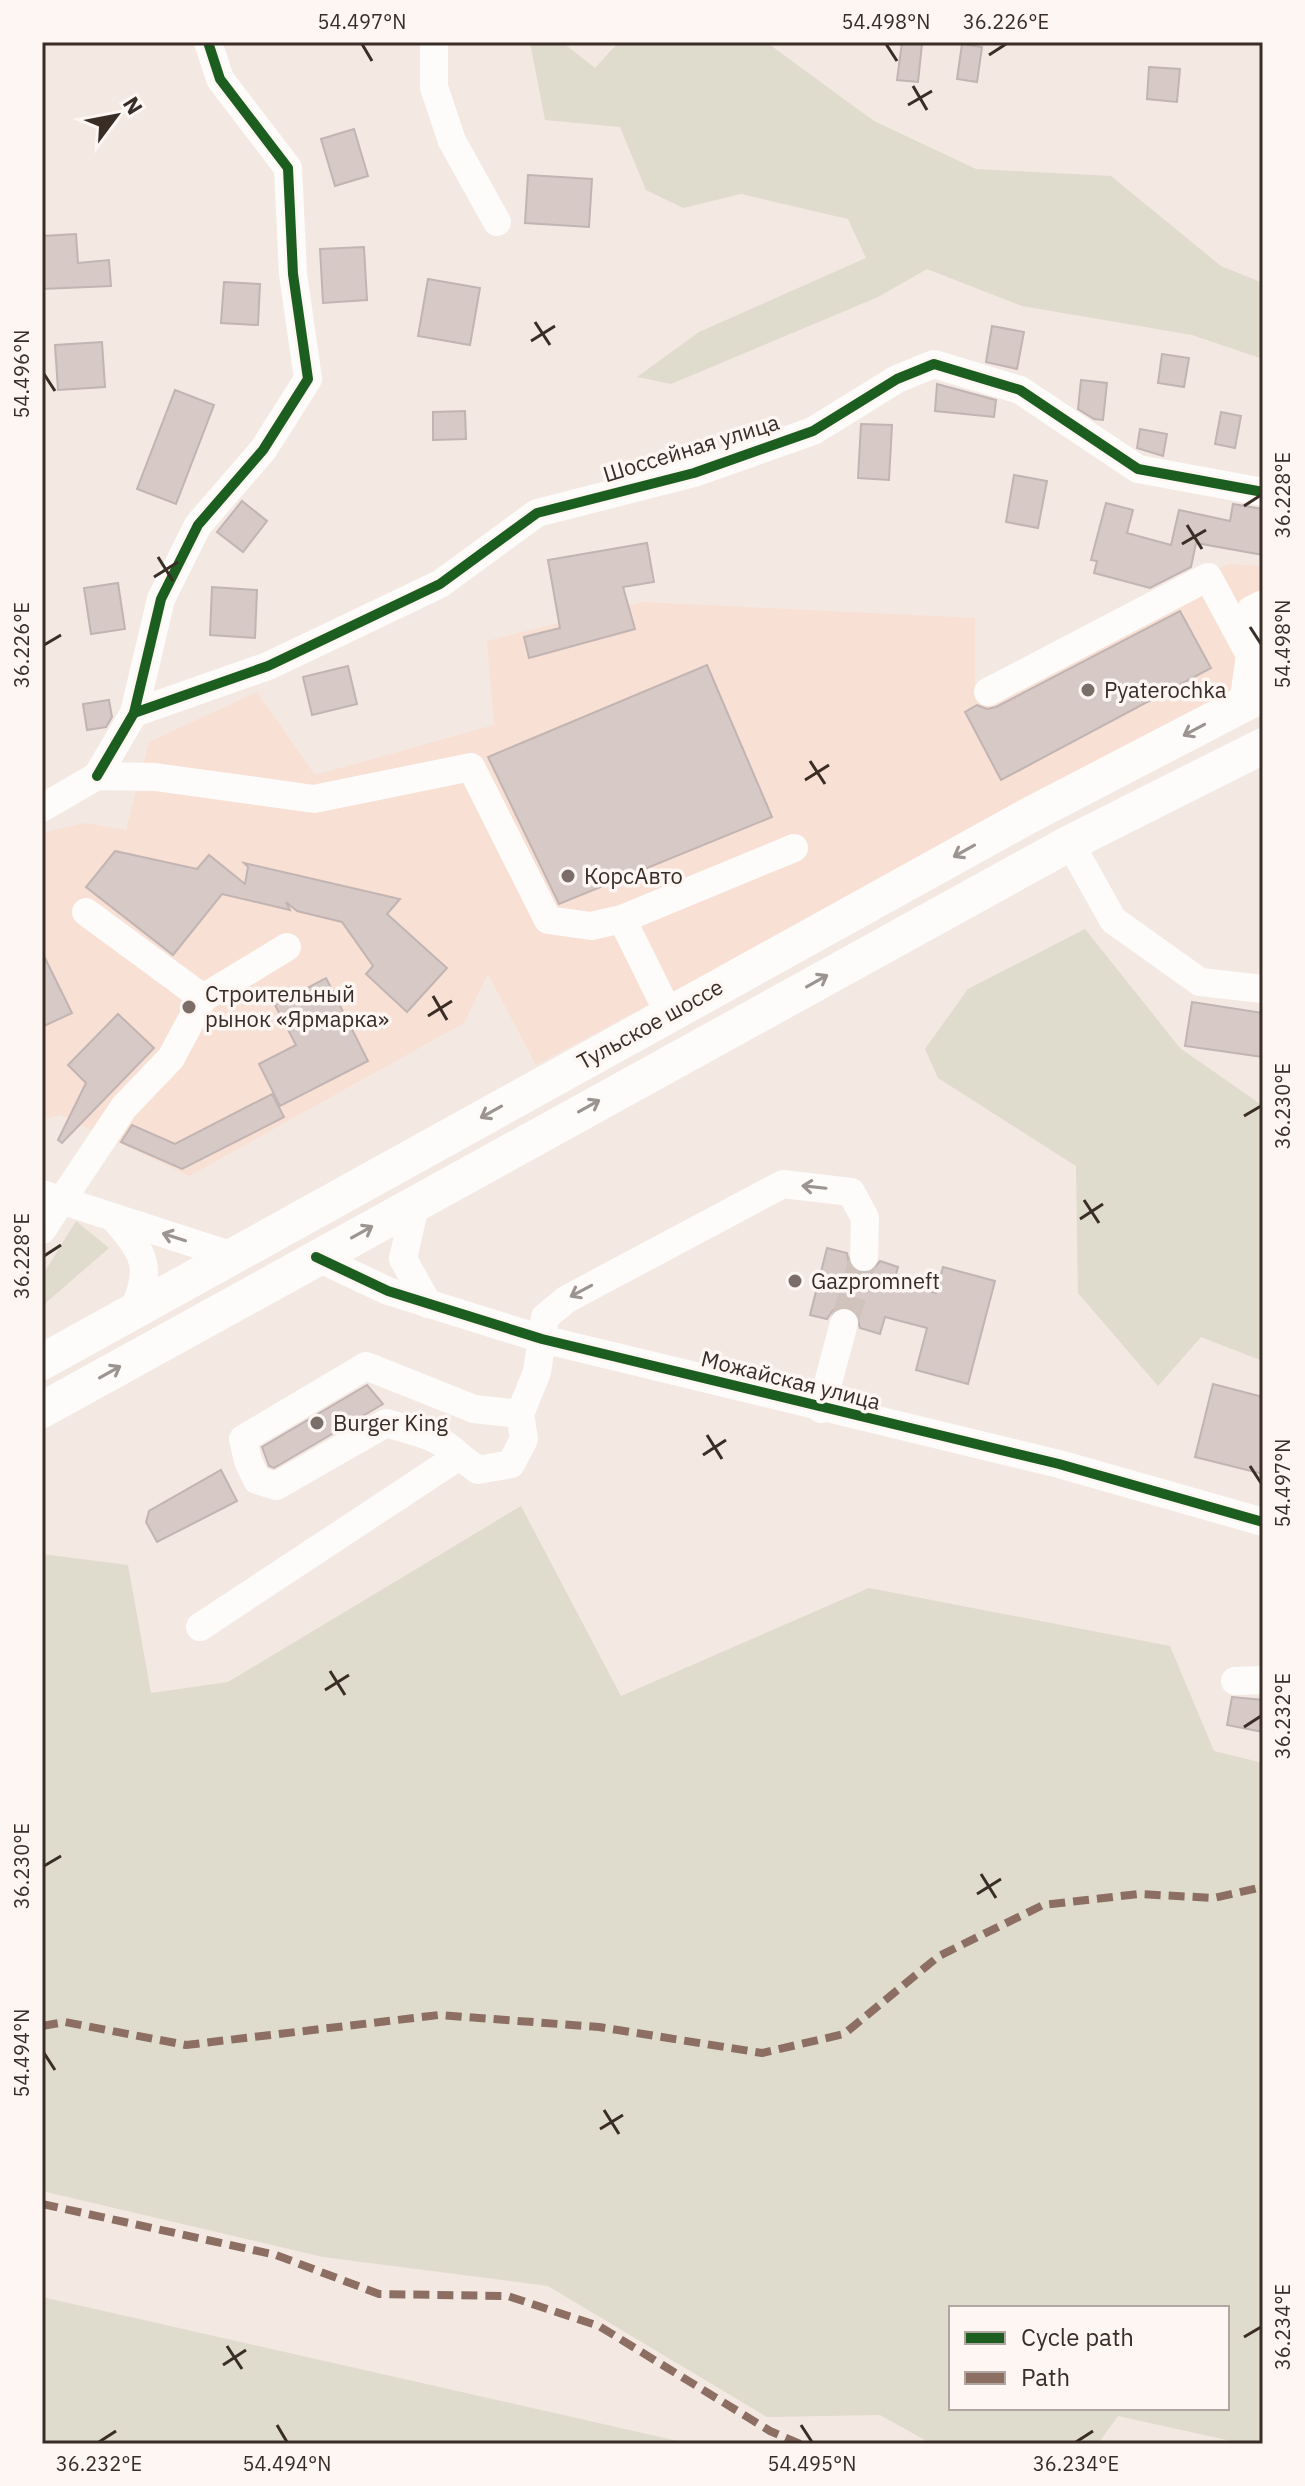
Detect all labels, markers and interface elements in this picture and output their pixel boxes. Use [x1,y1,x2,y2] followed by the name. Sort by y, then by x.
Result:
[318,8,406,35] text: 54.497°N
[842,8,930,35] text: 54.498°N
[963,8,1049,35] text: 36.226°E
[76,76,156,156] north arrow
[117,91,150,120] text: N
[8,330,35,418] text: 54.496°N
[599,407,783,488] street label: Шоссейная улица
[1269,452,1296,538] text: 36.228°E
[1269,600,1296,688] text: 54.498°N
[8,602,35,688] text: 36.226°E
[1104,675,1227,704] place label: Pyaterochka
[1079,681,1097,699] marker: Pyaterochka
[1183,723,1206,739] one-way arrow
[952,844,976,859] one-way arrow
[584,861,683,890] place label: КорсАвто
[559,867,577,885] marker: КорсАвто
[572,972,728,1076] street label: Тульское шоссе
[805,973,829,988] one-way arrow
[205,979,389,1033] place label: Строительный рынок «Ярмарка»
[180,998,198,1016] marker: Строительный рынок «Ярмарка»
[1269,1063,1296,1149] text: 36.230°E
[577,1098,601,1113] one-way arrow
[480,1105,503,1121] one-way arrow
[801,1180,828,1195] one-way arrow
[8,1213,35,1299] text: 36.228°E
[349,1223,373,1239] one-way arrow
[161,1229,187,1244] one-way arrow
[811,1266,940,1295] place label: Gazpromneft
[786,1272,804,1290] marker: Gazpromneft
[569,1284,593,1300] one-way arrow
[698,1343,884,1416] street label: Можайская улица
[98,1364,121,1380] one-way arrow
[333,1408,448,1437] place label: Burger King
[308,1414,326,1432] marker: Burger King
[1269,1439,1296,1527] text: 54.497°N
[1269,1673,1296,1759] text: 36.232°E
[8,1823,35,1909] text: 36.230°E
[8,2009,35,2097] text: 54.494°N
[1269,2284,1296,2370] text: 36.234°E
[949,2306,1229,2410] legend
[1021,2321,1134,2353] text: Cycle path
[1021,2361,1070,2393] text: Path
[56,2450,142,2477] text: 36.232°E
[243,2450,331,2477] text: 54.494°N
[768,2450,856,2477] text: 54.495°N
[1033,2450,1119,2477] text: 36.234°E

